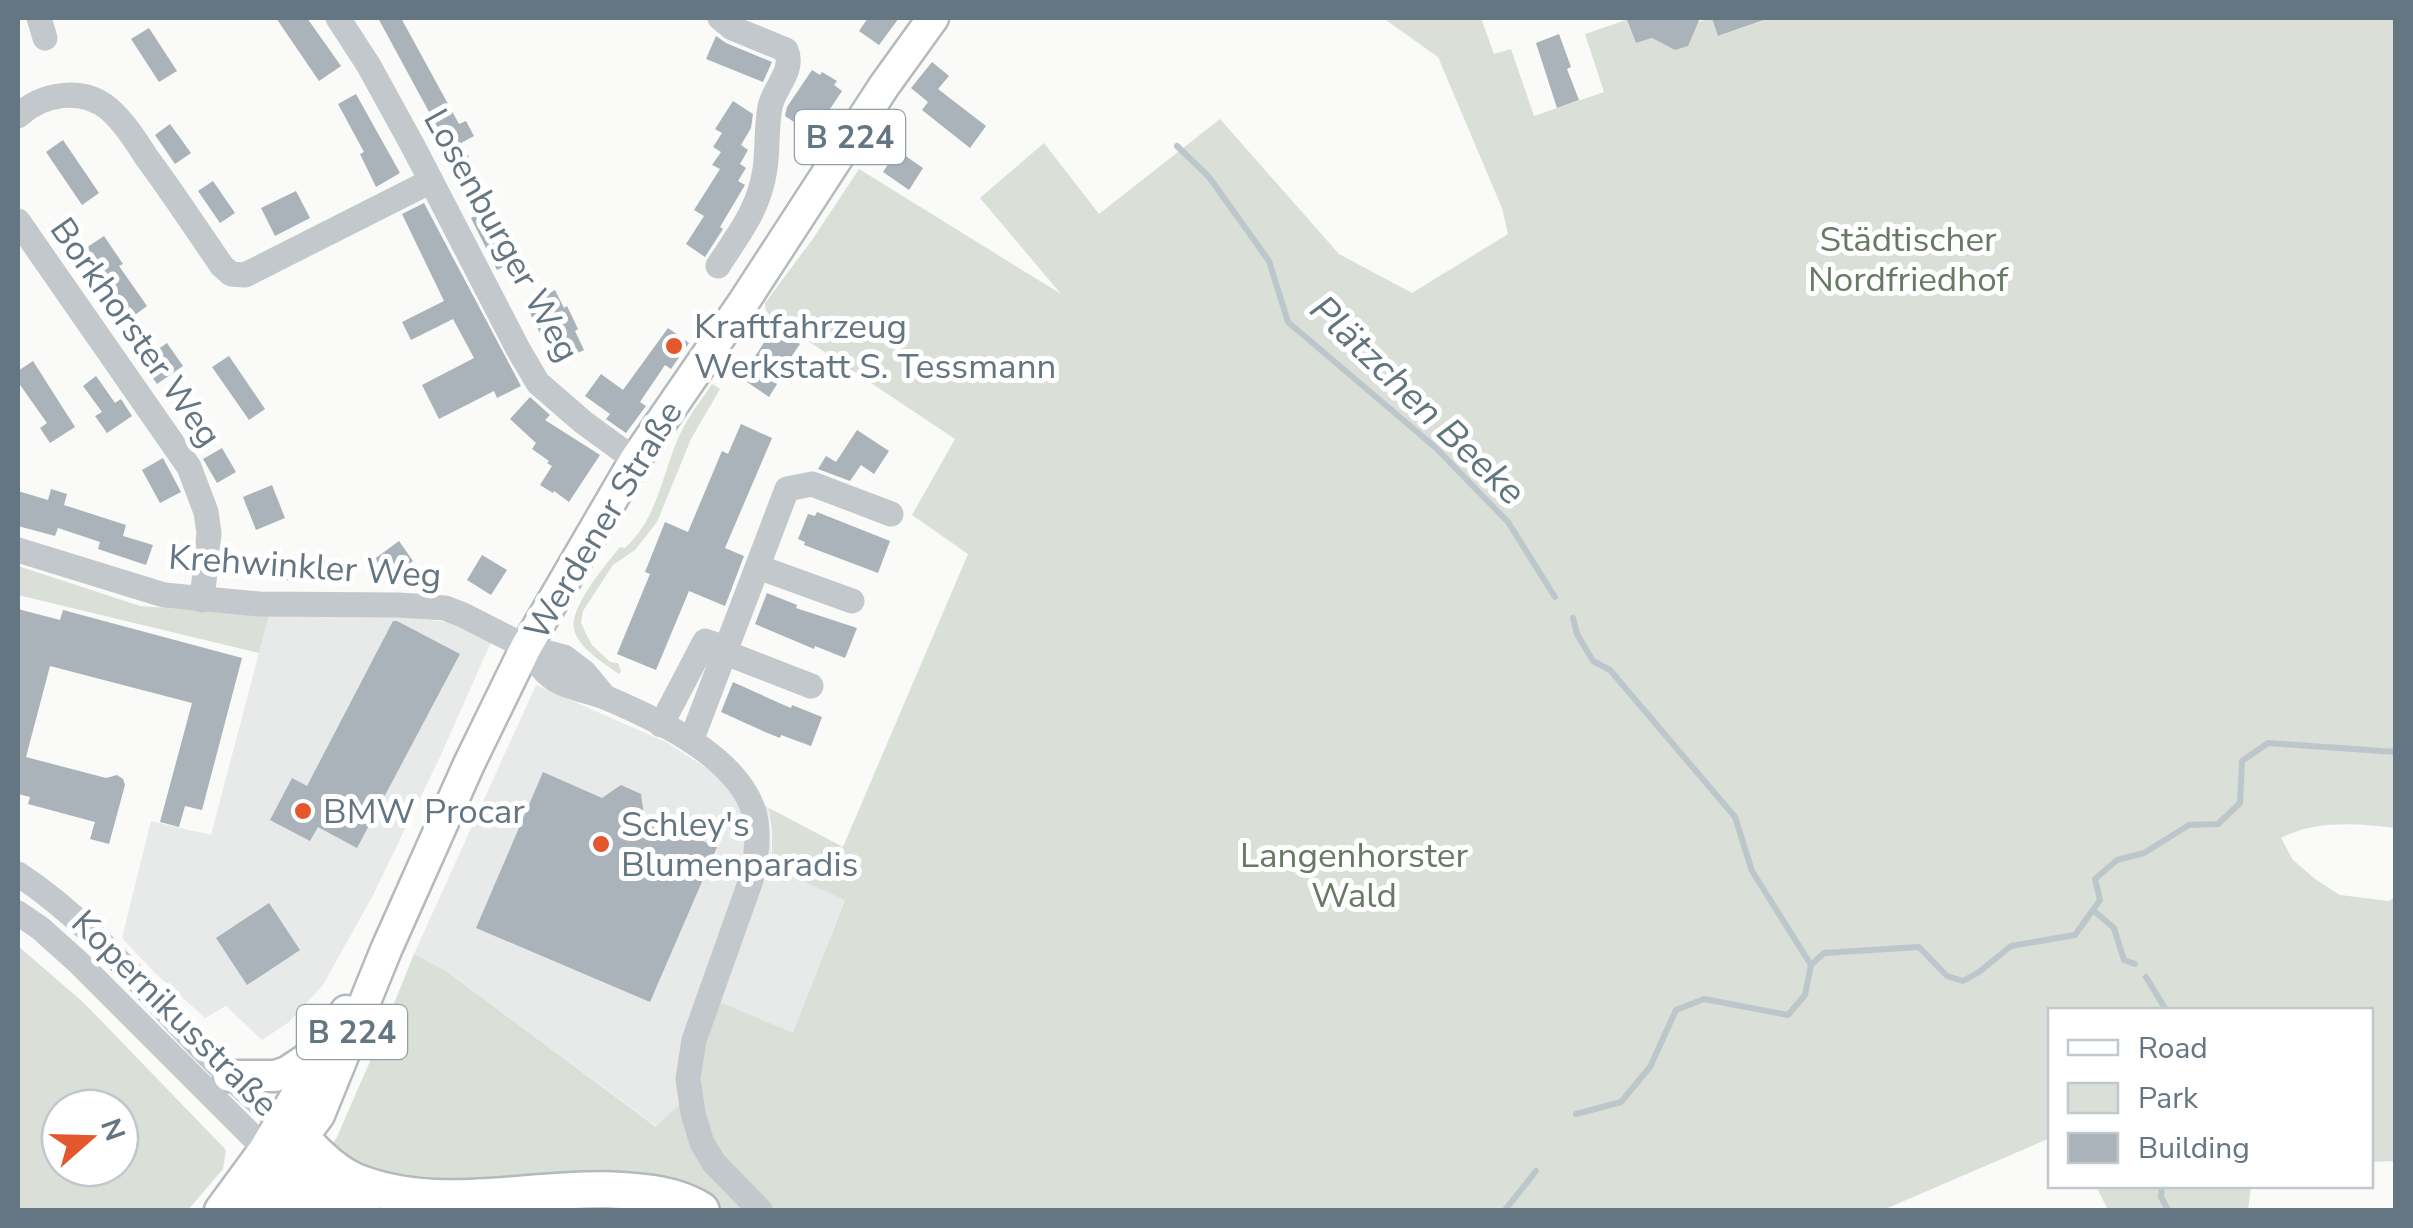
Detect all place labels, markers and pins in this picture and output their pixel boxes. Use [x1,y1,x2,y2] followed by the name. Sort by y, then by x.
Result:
[694,303,1056,390] place label: Kraftfahrzeug Werkstatt S. Tessmann
[663,335,685,357] marker: Kraftfahrzeug Werkstatt S. Tessmann
[323,788,525,835] place label: BMW Procar
[292,800,314,822] marker: BMW Procar
[621,801,858,888] place label: Schley's Blumenparadis
[590,833,612,855] marker: Schley's Blumenparadis

